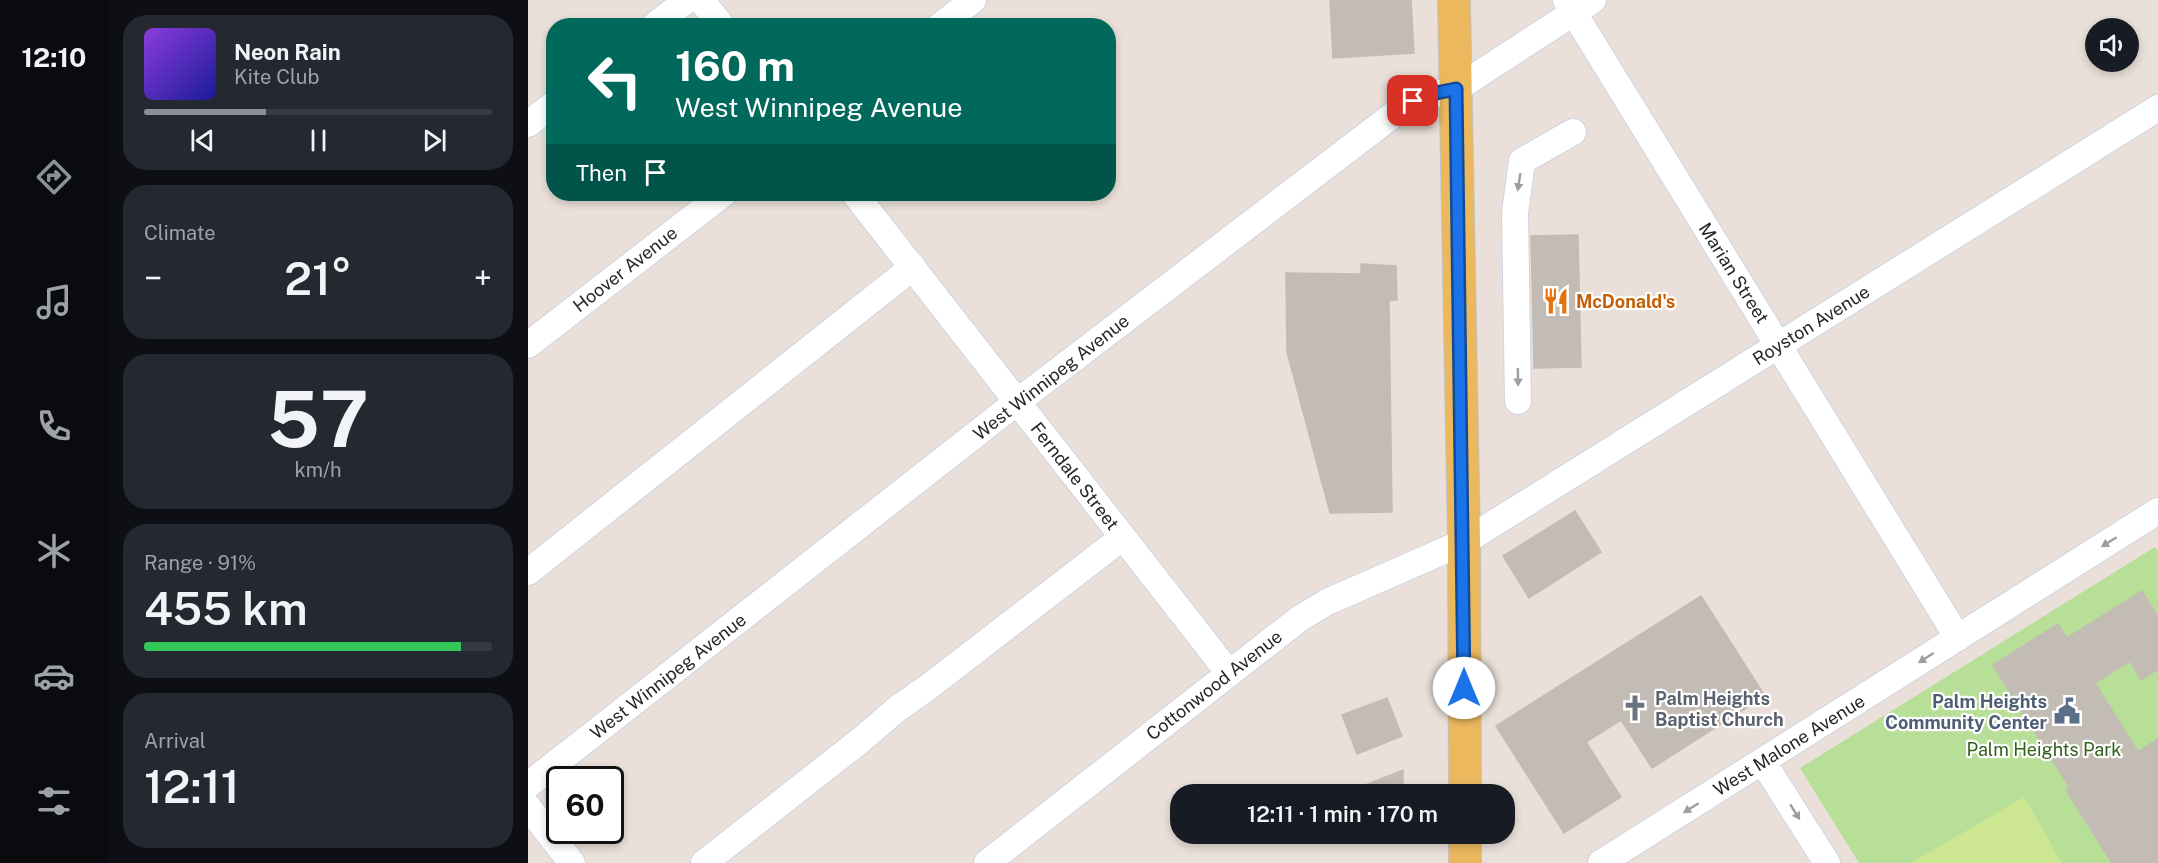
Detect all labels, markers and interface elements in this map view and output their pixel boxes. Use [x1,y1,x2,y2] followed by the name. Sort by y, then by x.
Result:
[2085,18,2139,72] map controls
[2085,18,2139,72] button: sound
[234,39,341,65] text: Neon Rain
[22,41,86,73] text: 12:10
[675,41,795,90] text: 160 m
[576,42,654,120] icon: left
[234,65,319,89] text: Kite Club
[1387,75,1438,126] pin
[1396,84,1429,117] icon: arrive
[675,91,963,123] text: West Winnipeg Avenue
[186,124,219,157] icon: previous
[302,124,335,157] icon: pause
[418,124,451,157] icon: next
[33,156,75,198] icon: directions
[639,156,672,189] icon: arrive
[576,160,627,186] text: Then
[1514,173,1523,192] one-way arrow
[1695,219,1773,327] street label: Marian Street
[144,221,216,245] text: Climate
[569,222,681,316] street label: Hoover Avenue
[284,252,352,305] text: 21°
[144,259,162,297] text: −
[474,259,492,297] text: +
[33,281,75,323] icon: music
[1749,281,1873,369] street label: Royston Avenue
[1541,286,1571,316] restaurant icon: McDonald's
[1576,291,1675,312] place label: McDonald's
[969,310,1133,444] street label: West Winnipeg Avenue
[1513,367,1523,386] one-way arrow
[267,373,369,465] text: 57
[33,405,75,447] icon: phone
[1026,418,1124,534] street label: Ferndale Street
[294,458,342,482] text: km/h
[33,530,75,572] icon: climate
[2100,537,2117,548] one-way arrow
[144,551,256,575] text: Range · 91%
[144,582,308,635] text: 455 km
[586,609,750,743] street label: West Winnipeg Avenue
[1142,625,1286,745] street label: Cottonwood Avenue
[1918,652,1934,663] one-way arrow
[33,655,75,697] icon: car
[1432,656,1496,720] position arrow
[1655,688,1784,730] place label: Palm Heights Baptist Church
[1709,690,1869,800] street label: West Malone Avenue
[1885,691,2048,733] place label: Palm Heights Community Center
[1620,693,1650,723] church icon: Palm Heights Baptist Church
[2052,696,2082,726] public building icon: Palm Heights Community Center
[144,729,206,753] text: Arrival
[1967,739,2121,760] park label: Palm Heights Park
[144,760,240,813] text: 12:11
[546,766,624,844] speed limit sign: 60
[33,780,75,822] icon: filters
[1247,801,1438,827] text: 12:11 · 1 min · 170 m
[1683,802,1699,813] one-way arrow
[1789,803,1800,820] one-way arrow

